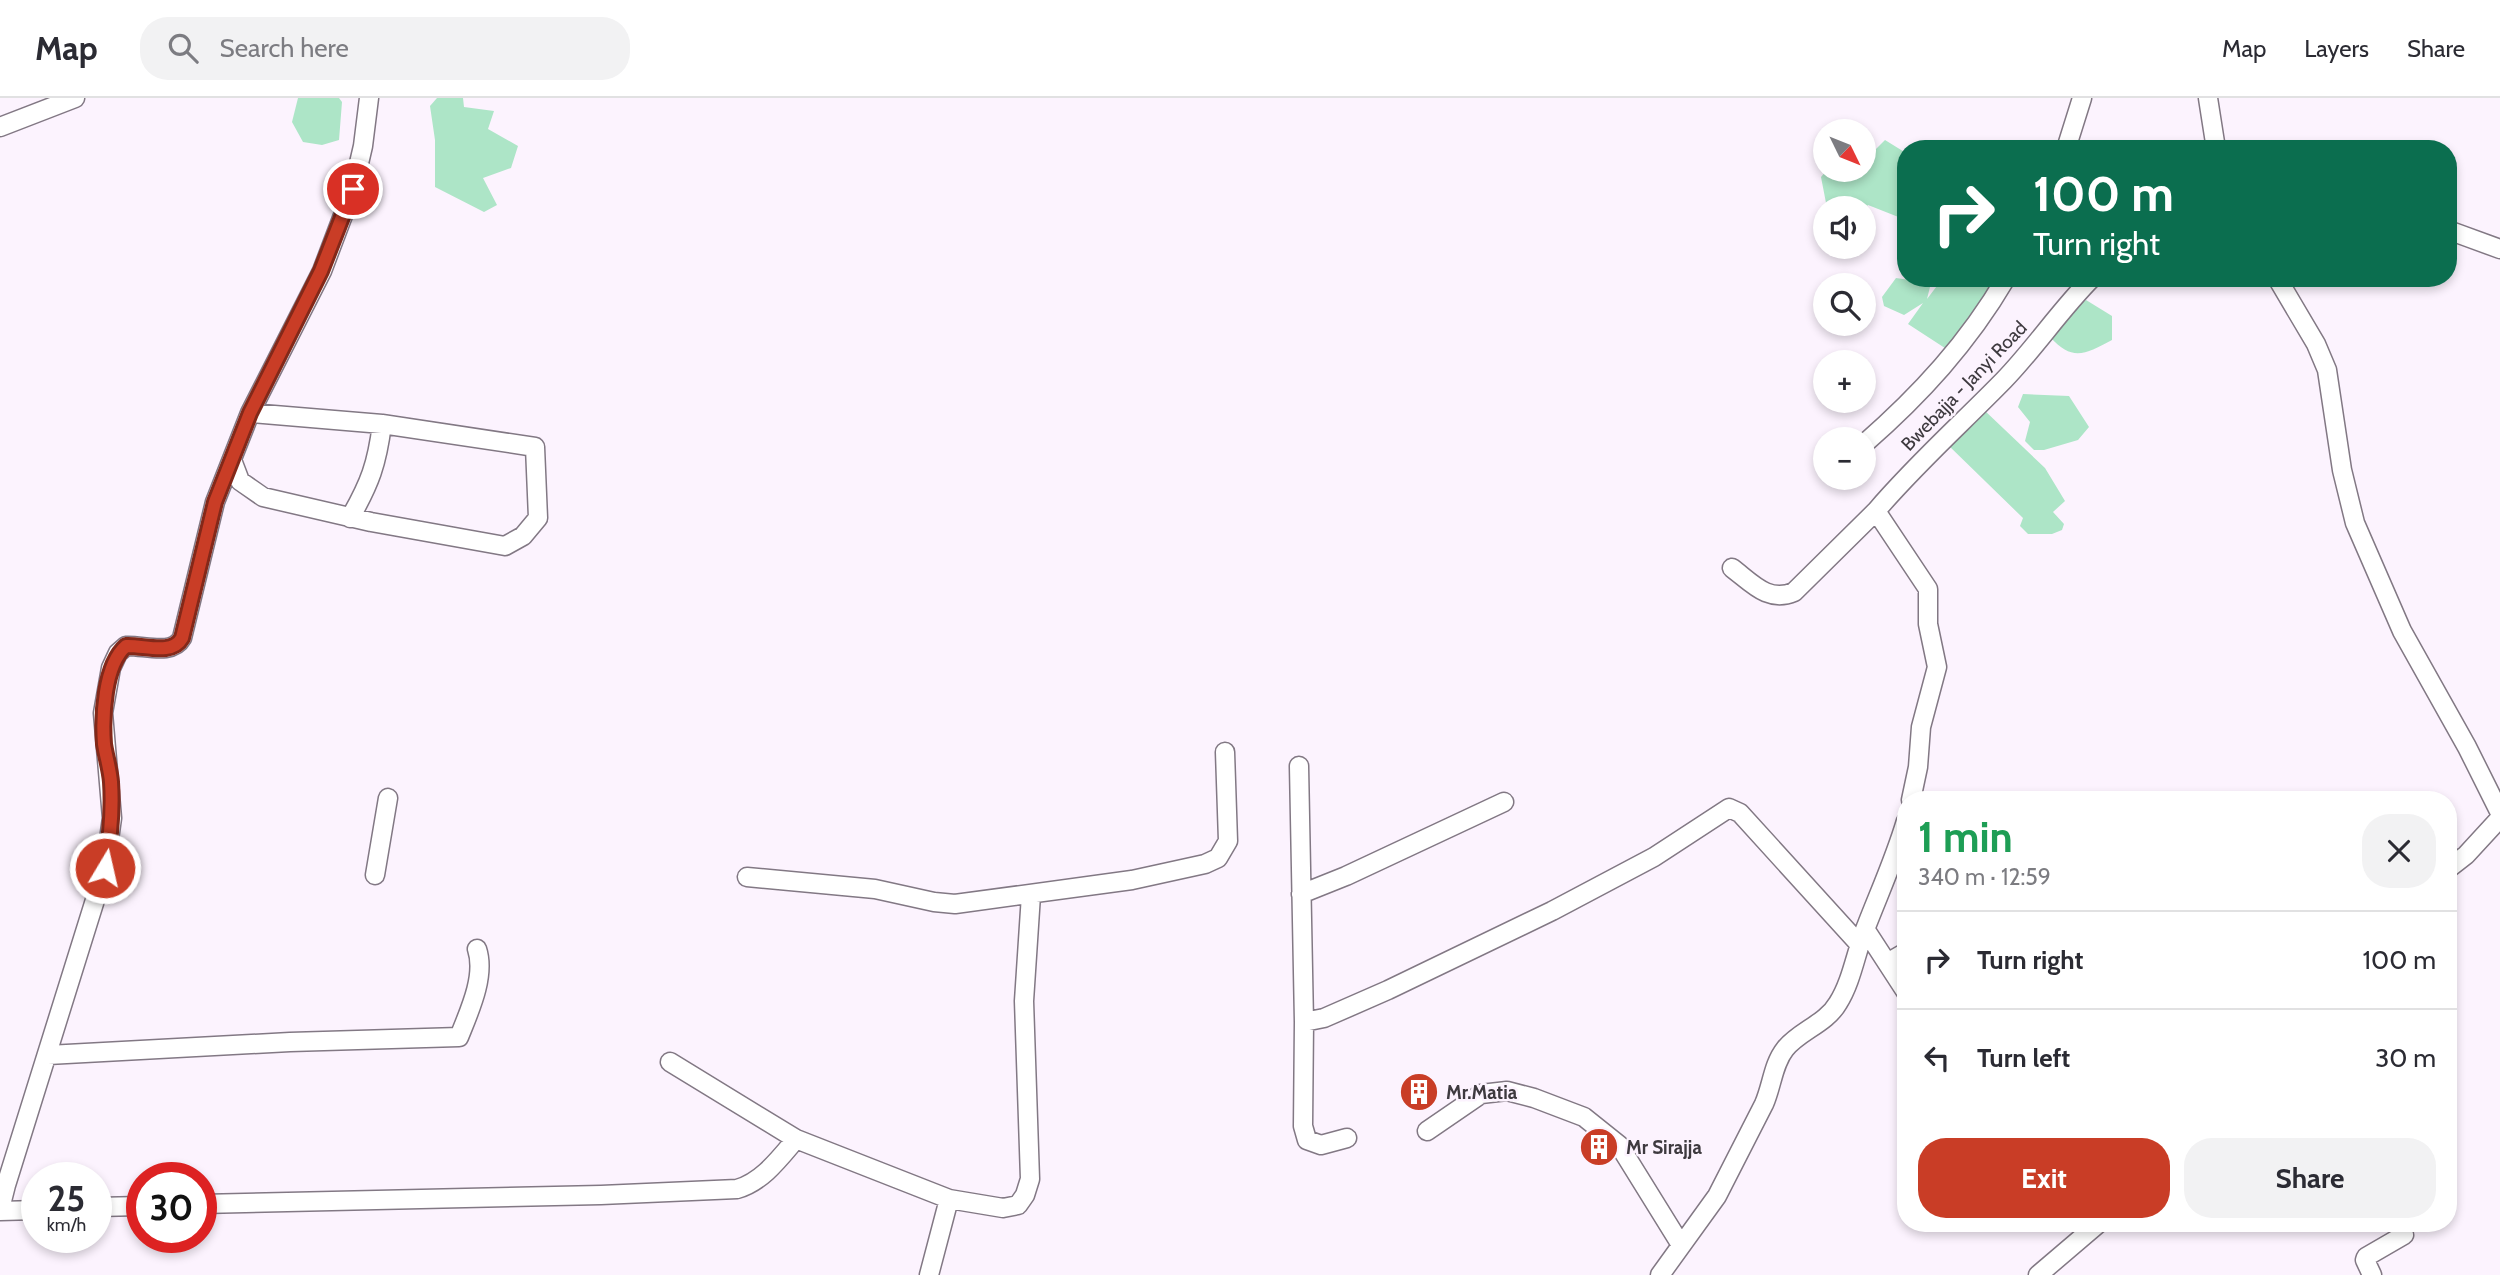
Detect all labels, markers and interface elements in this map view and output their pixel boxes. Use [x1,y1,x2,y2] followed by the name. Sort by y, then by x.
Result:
[140,17,630,80] search box
[35,28,98,68] text: Map
[164,29,202,67] icon: search
[220,32,349,64] text: Search here
[2222,34,2266,63] text: Map
[2304,34,2369,63] text: Layers
[2407,34,2465,63] text: Share
[1813,119,1876,182] north arrow
[1813,119,1876,490] map controls
[323,159,383,219] pin
[2033,164,2174,223] text: 100 m
[1918,168,2009,259] icon: right
[334,170,372,208] icon: arrive
[1813,196,1876,259] button: sound
[2033,224,2160,263] text: Turn right
[1813,273,1876,336] button: search
[1896,316,2032,456] street label: Bwebajja - Janyi Road
[1813,350,1876,413] button: +
[1813,427,1876,490] button: −
[1918,811,2013,863] text: 1 min
[2362,814,2436,888] button: close
[68,831,142,905] position arrow
[1918,863,2051,891] text: 340 m · 12:59
[1918,941,1956,979] icon: right
[1977,944,2083,976] text: Turn right
[2363,944,2436,976] text: 100 m
[1918,1039,1956,1077] icon: left
[1977,1042,2070,1074] text: Turn left
[2375,1042,2436,1074] text: 30 m
[1398,1071,1440,1113] building icon: Mr.Matia
[1446,1081,1518,1104] place label: Mr.Matia
[1578,1126,1620,1168] building icon: Mr Sirajja
[1626,1136,1702,1159] place label: Mr Sirajja
[1918,1138,2170,1218] button: Exit
[2184,1138,2436,1218] button: Share
[126,1162,217,1253] speed limit sign: 30
[48,1177,85,1220] text: 25
[47,1214,86,1236] text: km/h

